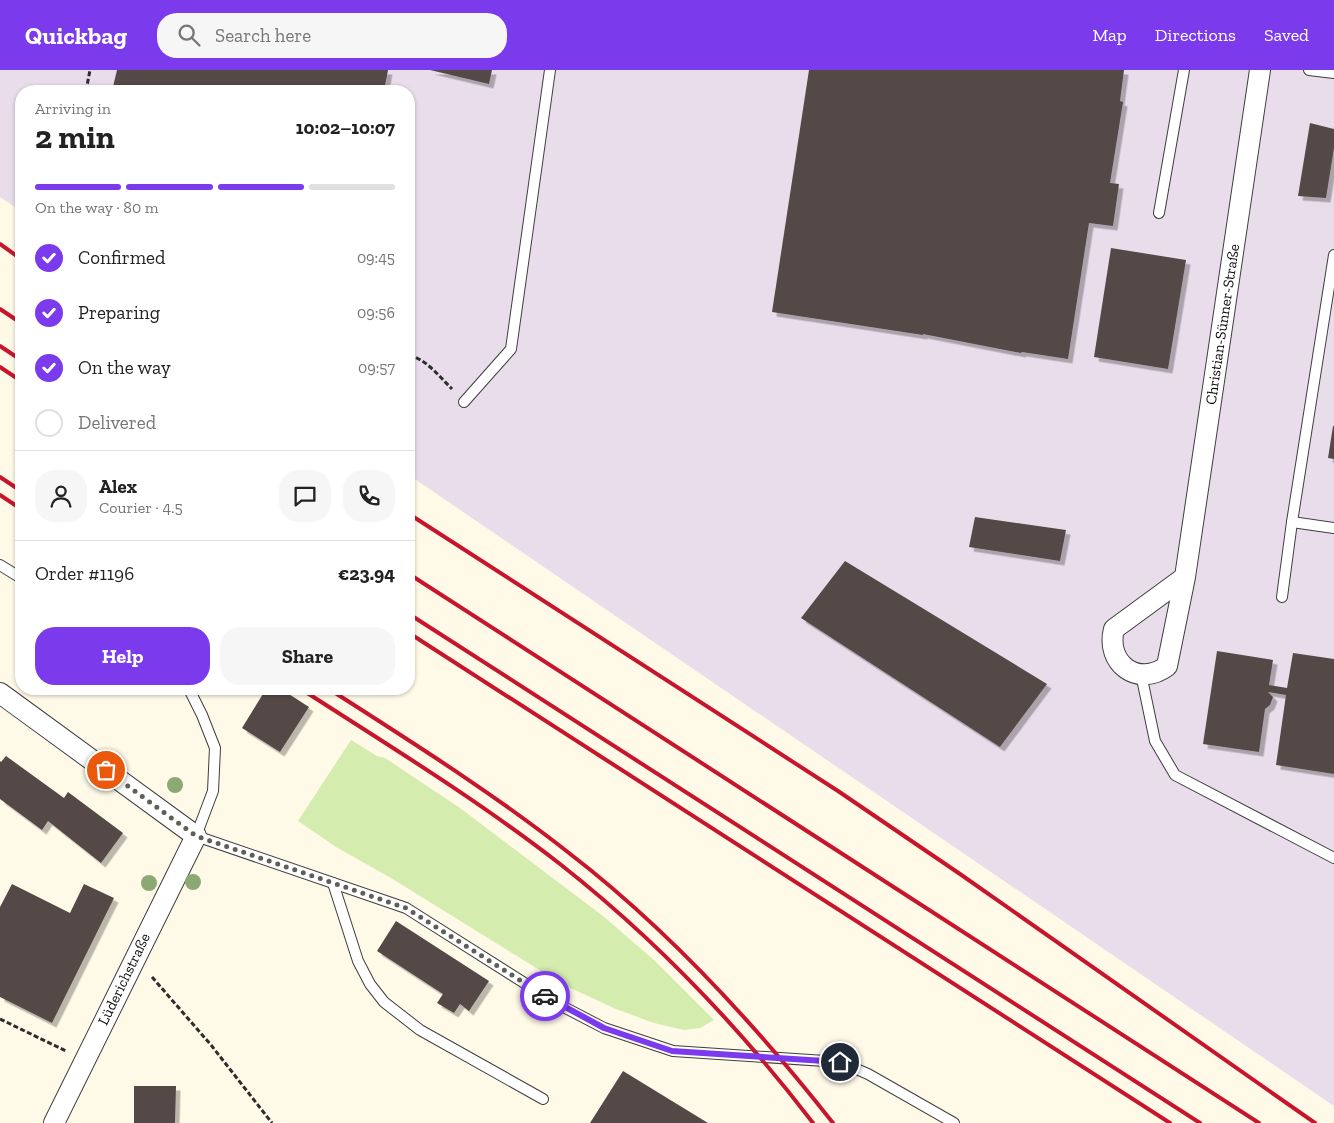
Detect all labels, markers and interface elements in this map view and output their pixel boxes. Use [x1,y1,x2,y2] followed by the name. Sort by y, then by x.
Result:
[157,13,507,58] search box
[25,21,127,50] text: Quickbag
[175,21,203,49] icon: search
[215,24,311,47] text: Search here
[1092,24,1127,46] text: Map
[1155,24,1236,46] text: Directions
[1264,24,1309,46] text: Saved
[35,99,111,118] text: Arriving in
[296,116,395,139] text: 10:02–10:07
[35,118,115,156] text: 2 min
[35,198,159,217] text: On the way · 80 m
[1202,243,1243,406] street label: Christian-Sünner-Straße
[35,244,63,272] icon: check
[78,246,165,269] text: Confirmed
[357,248,395,267] text: 09:45
[35,299,63,327] icon: check
[78,301,160,324] text: Preparing
[357,303,395,322] text: 09:56
[35,354,63,382] icon: check
[78,356,171,379] text: On the way
[358,358,395,377] text: 09:57
[78,411,156,434] text: Delivered
[35,470,87,522] button: person
[279,470,331,522] button: chat
[343,470,395,522] button: phone
[99,475,137,498] text: Alex
[99,498,183,517] text: Courier · 4.5
[35,562,134,585] text: Order #1196
[338,562,395,585] text: €23.94
[35,627,210,685] button: Help
[220,627,395,685] button: Share
[85,749,127,791] pin
[92,756,120,784] icon: bag
[94,930,154,1028] street label: Lüderichstraße
[520,971,570,1021] courier
[531,982,559,1010] icon: car
[819,1041,861,1083] pin
[826,1048,854,1076] icon: home

